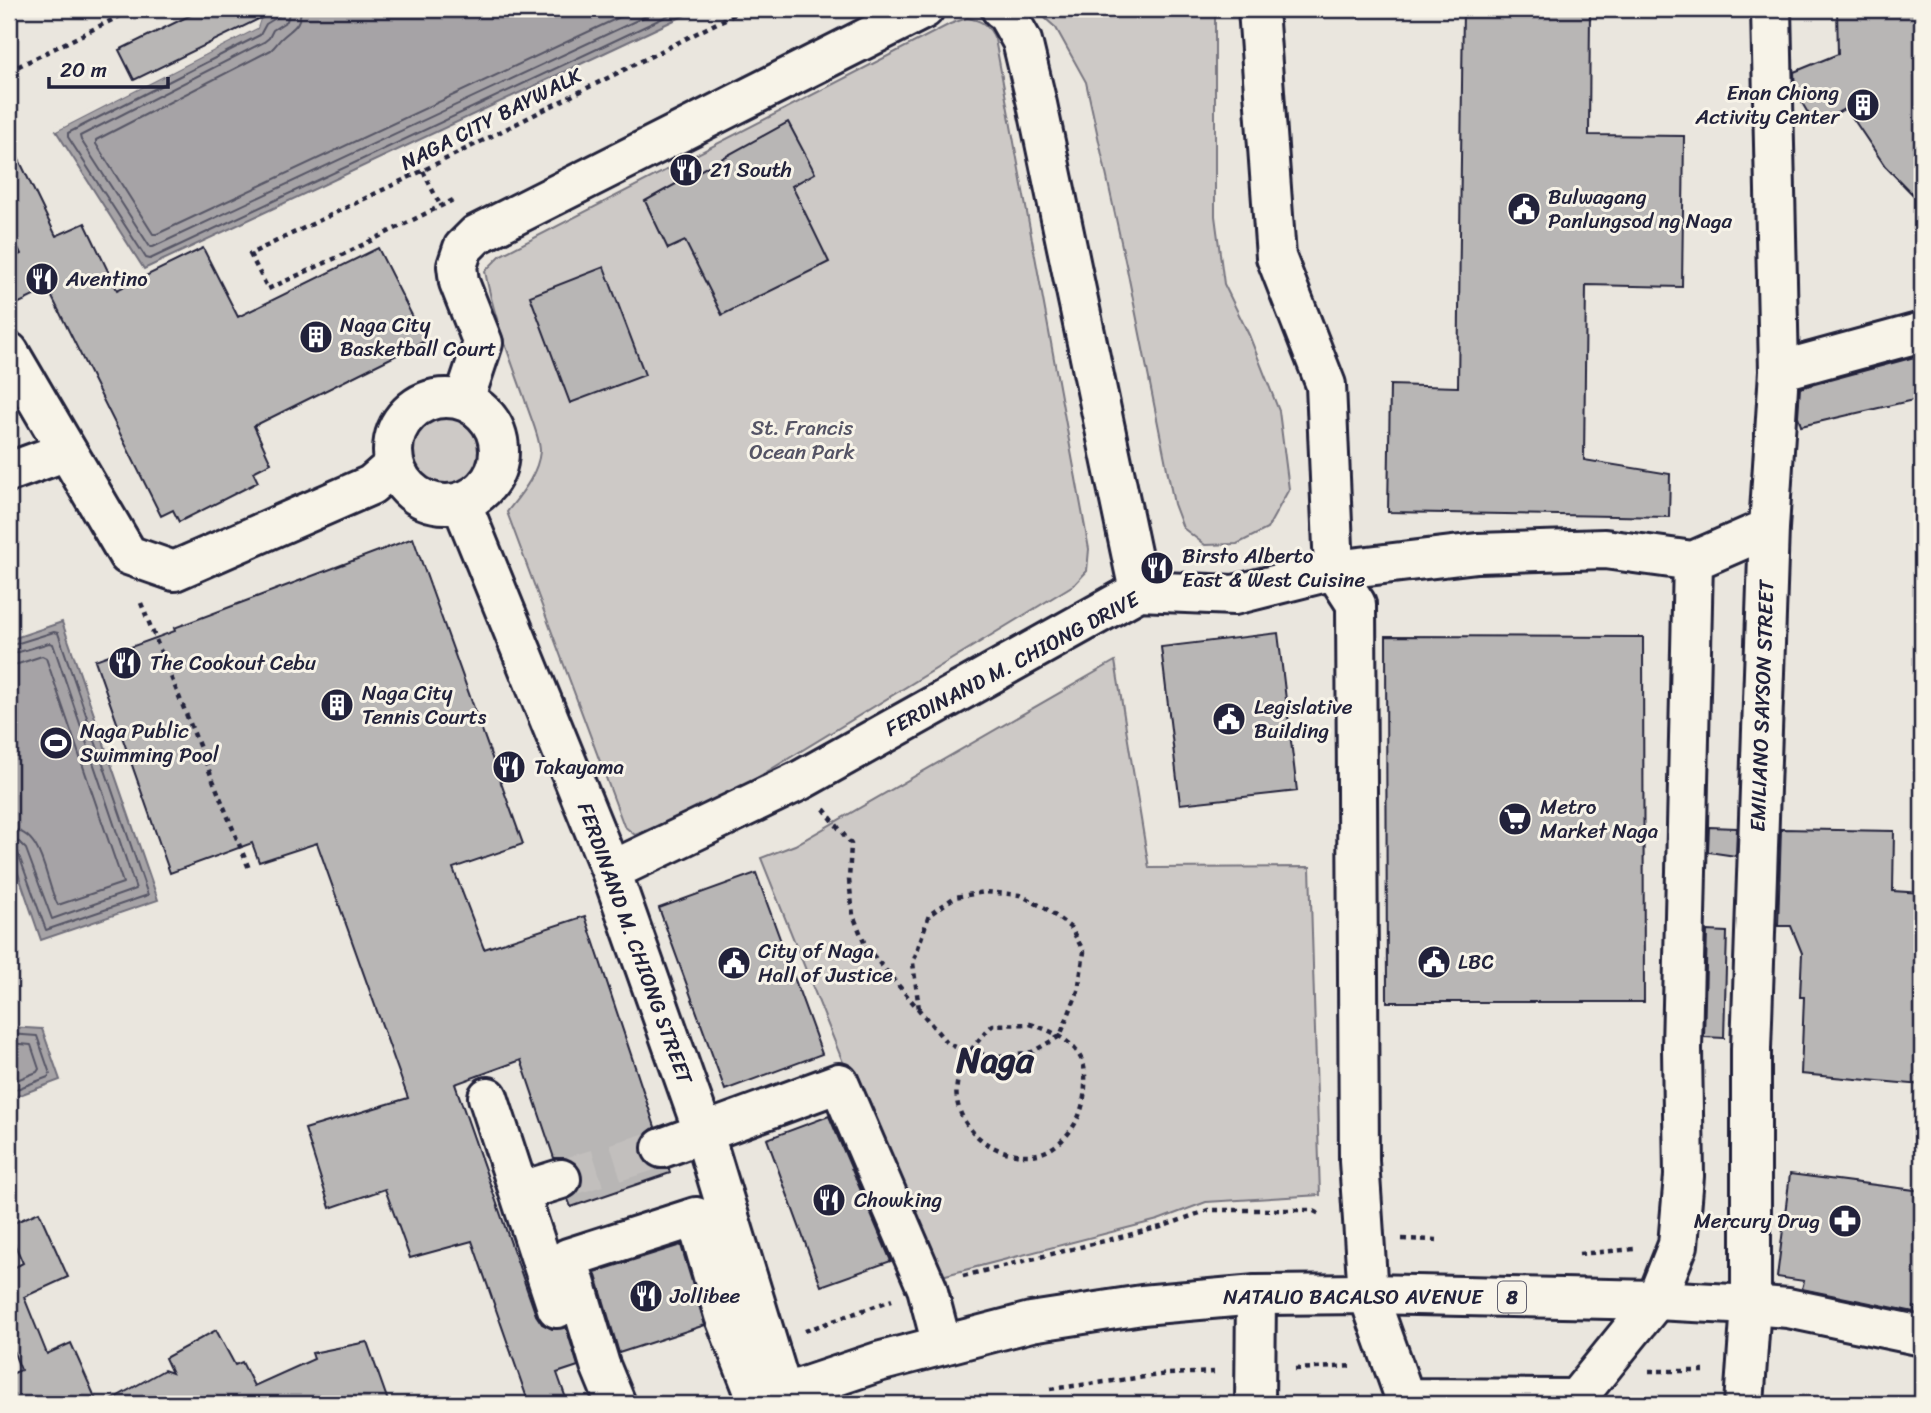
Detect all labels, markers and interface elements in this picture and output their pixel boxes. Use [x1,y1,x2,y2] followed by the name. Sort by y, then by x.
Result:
[49,46,168,90] scale bar
[60,51,107,89] text: 20 m
[393,56,590,181] street label: NAGA CITY BAYWALK
[1694,74,1840,136] place label: Enan Chiong Activity Center
[1844,86,1882,124] building icon: Enan Chiong Activity Center
[667,151,705,189] restaurant icon: 21 South
[710,151,792,189] place label: 21 South
[1548,178,1733,240] place label: Bulwagang Panlungsod ng Naga
[1505,190,1543,228] public building icon: Bulwagang Panlungsod ng Naga
[23,260,61,298] restaurant icon: Aventino
[65,260,148,298] place label: Aventino
[340,306,496,368] place label: Naga City Basketball Court
[297,318,335,356] building icon: Naga City Basketball Court
[749,409,855,471] park label: St. Francis Ocean Park
[1182,537,1366,599] place label: Birsto Alberto East & West Cuisine
[1138,549,1176,587] restaurant icon: Birsto Alberto East & West Cuisine
[1739,578,1785,832] street label: EMILIANO SAYSON STREET
[878,580,1147,747] street label: FERDINAND M. CHIONG DRIVE
[106,644,144,682] restaurant icon: The Cookout Cebu
[150,644,317,682] place label: The Cookout Cebu
[362,674,487,736] place label: Naga City Tennis Courts
[318,686,356,724] building icon: Naga City Tennis Courts
[1254,688,1353,750] place label: Legislative Building
[1210,700,1248,738] public building icon: Legislative Building
[80,712,220,774] place label: Naga Public Swimming Pool
[37,724,75,762] sports icon: Naga Public Swimming Pool
[490,748,528,786] restaurant icon: Takayama
[534,748,625,786] place label: Takayama
[1540,788,1659,850] place label: Metro Market Naga
[566,797,704,1091] street label: FERDINAND M. CHIONG STREET
[1496,800,1534,838] supermarket icon: Metro Market Naga
[758,932,893,994] place label: City of Naga Hall of Justice
[1415,943,1453,981] public building icon: LBC
[1458,943,1494,981] place label: LBC
[715,944,753,982] public building icon: City of Naga Hall of Justice
[955,1029,1035,1091] district label: Naga
[810,1181,848,1219] restaurant icon: Chowking
[854,1181,943,1219] place label: Chowking
[1694,1202,1820,1240] place label: Mercury Drug
[1826,1202,1864,1240] pharmacy icon: Mercury Drug
[627,1277,665,1315] restaurant icon: Jollibee
[669,1277,741,1315] place label: Jollibee
[1223,1278,1484,1316] street label: NATALIO BACALSO AVENUE
[1498,1282,1526,1312] road number: 8

